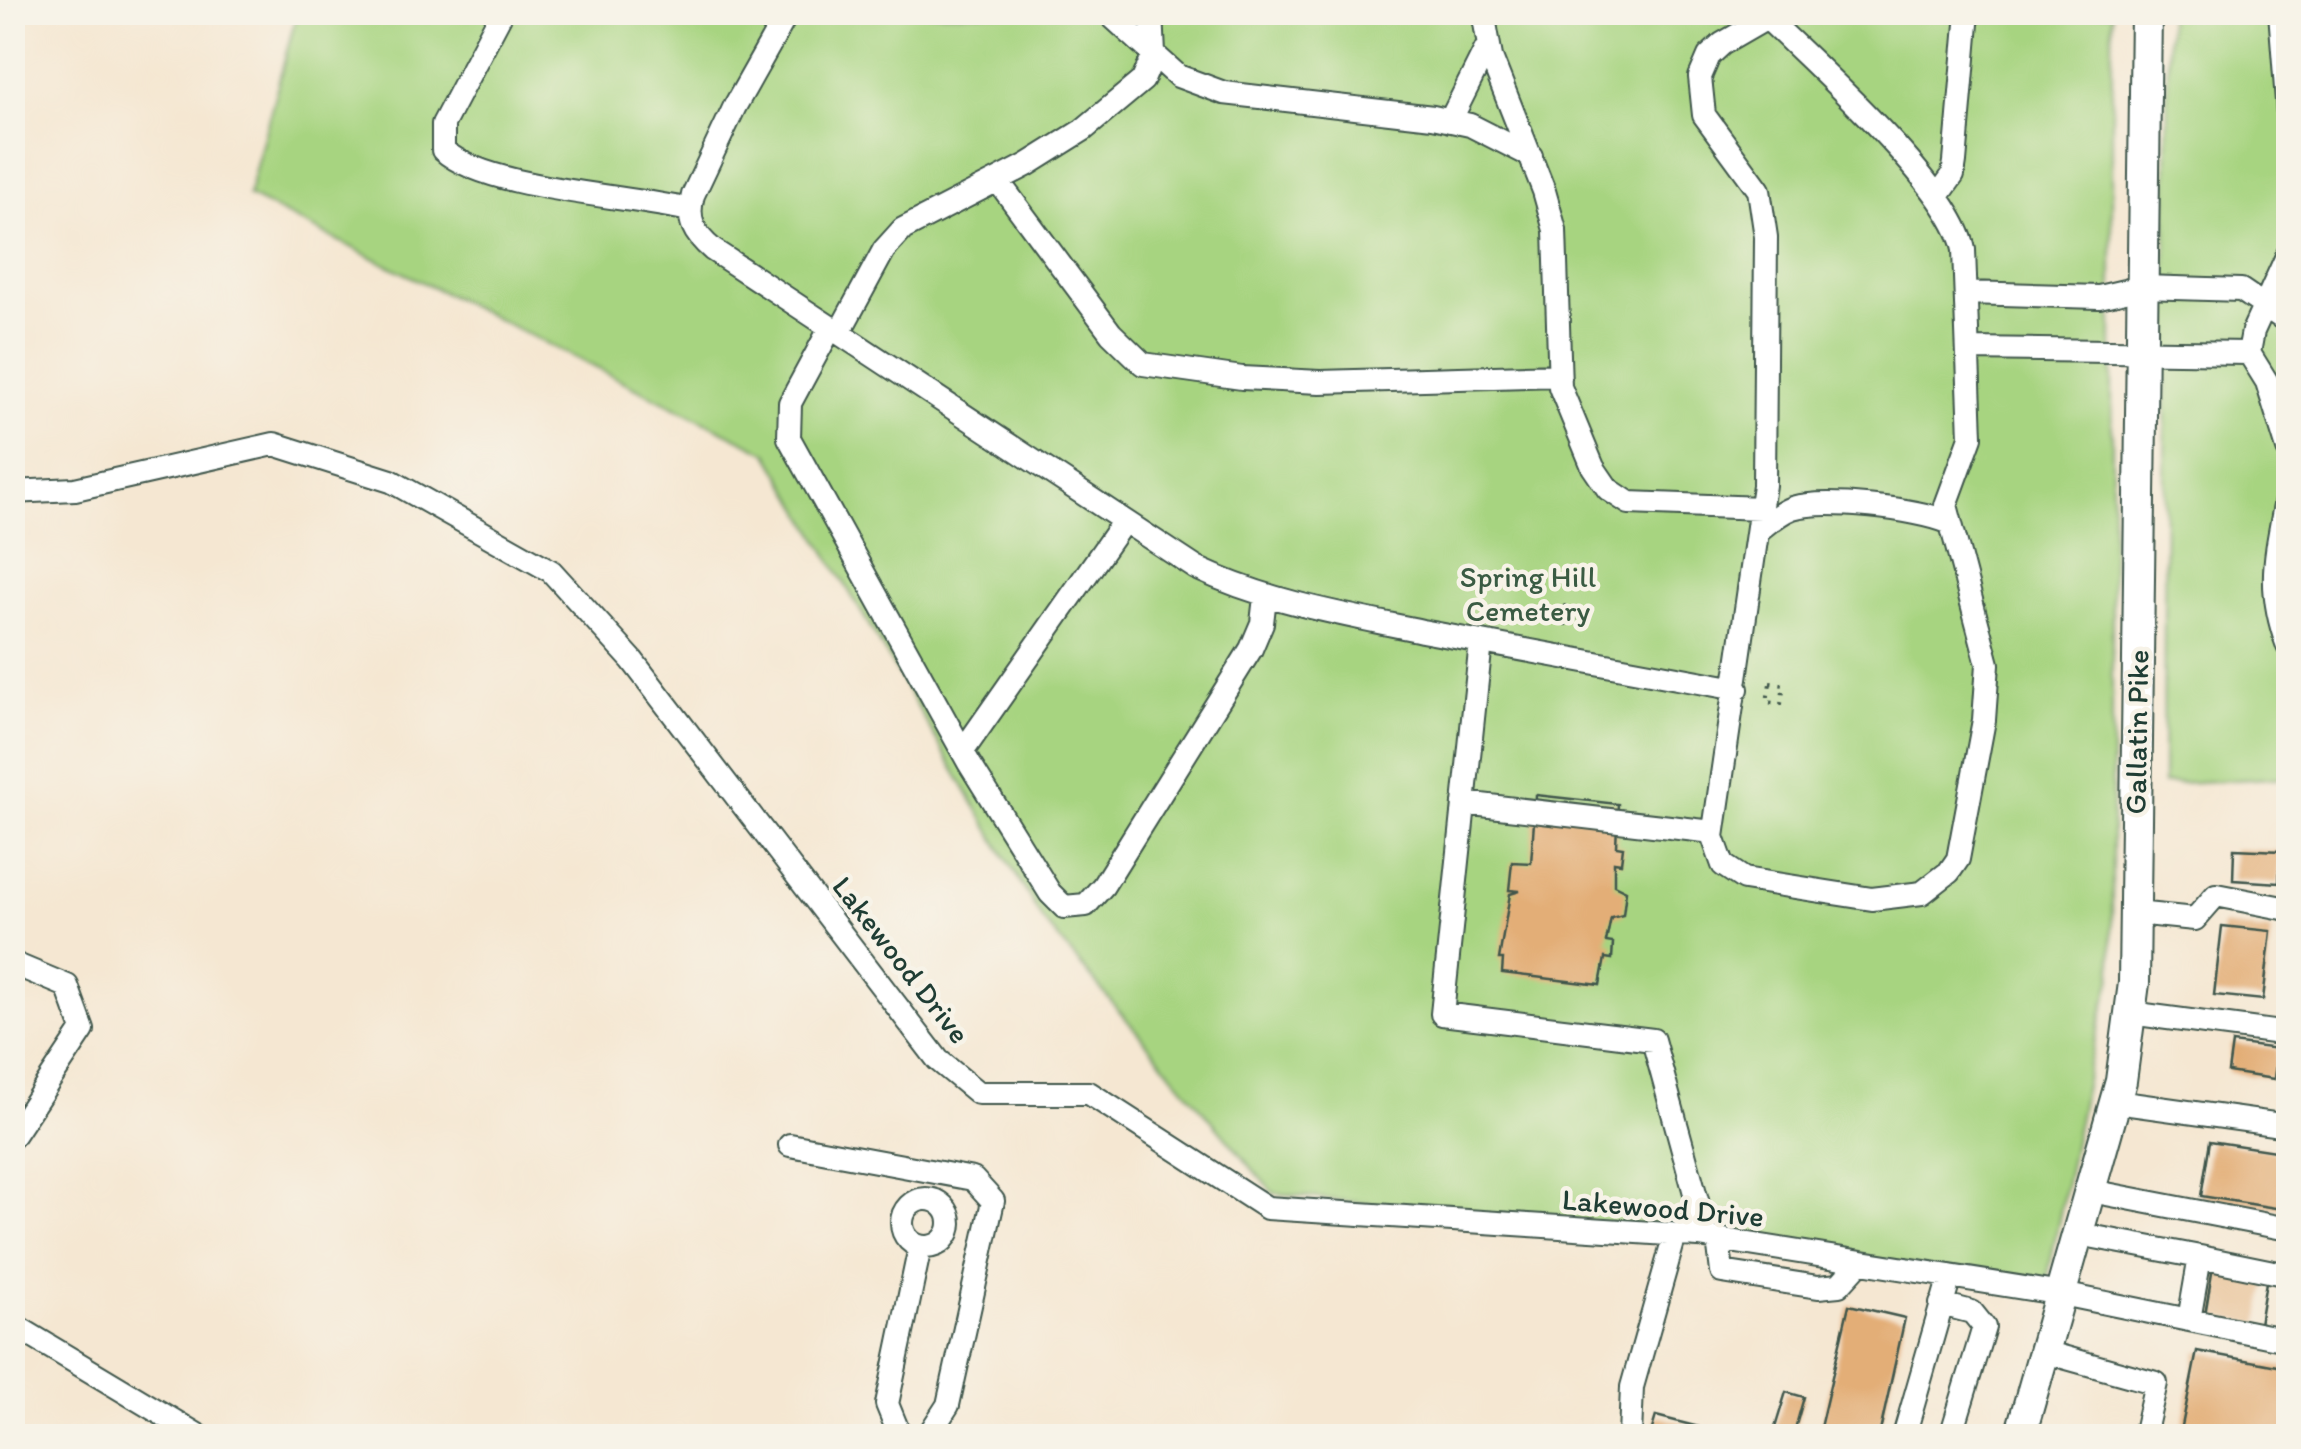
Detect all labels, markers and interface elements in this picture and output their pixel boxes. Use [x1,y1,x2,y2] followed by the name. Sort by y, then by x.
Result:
[1460,558,1597,629] park label: Spring Hill Cemetery
[2117,649,2156,815] street label: Gallatin Pike
[824,869,978,1051] street label: Lakewood Drive
[1561,1180,1765,1235] street label: Lakewood Drive

